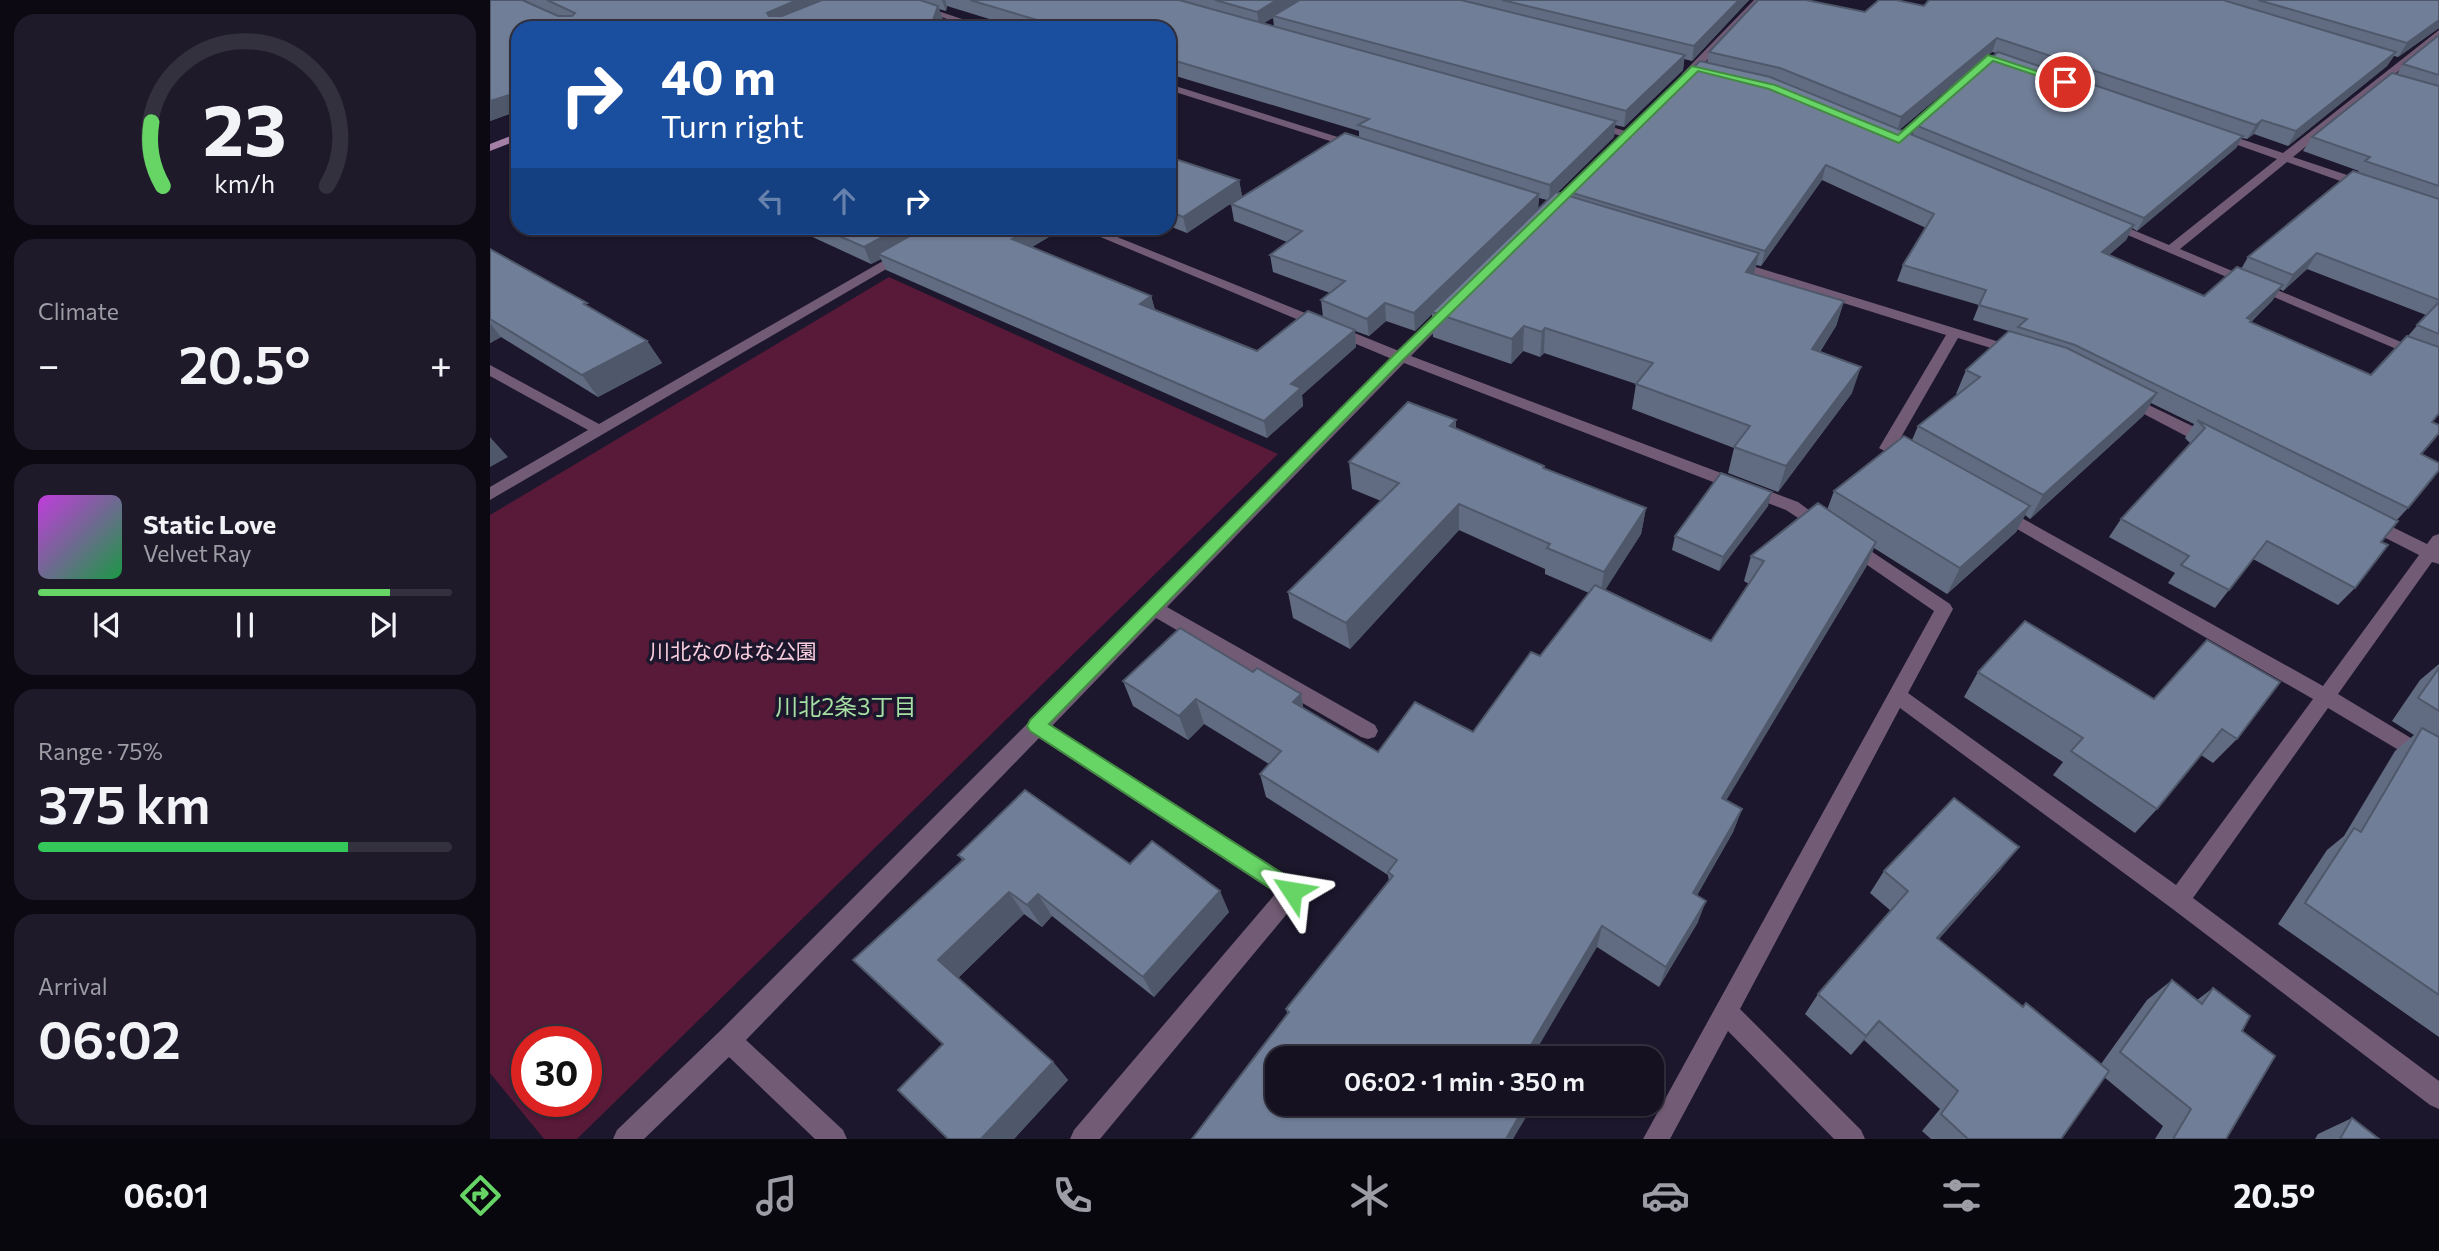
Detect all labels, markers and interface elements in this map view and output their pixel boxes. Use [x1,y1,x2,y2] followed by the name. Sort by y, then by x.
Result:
[661,45,776,105] text: 40 m
[546,49,637,140] icon: right
[2035,52,2095,112] pin
[2046,63,2084,101] icon: arrive
[203,82,287,171] text: 23
[661,105,804,145] text: Turn right
[215,167,275,197] text: km/h
[752,182,790,220] icon: left
[825,182,863,220] icon: ahead
[898,182,936,220] icon: right
[38,297,119,325] text: Climate
[179,331,310,395] text: 20.5°
[38,340,60,387] text: −
[430,340,452,387] text: +
[143,508,276,539] text: Static Love
[143,539,251,567] text: Velvet Ray
[88,606,126,644] icon: previous
[226,606,264,644] icon: pause
[364,606,402,644] icon: next
[649,638,817,663] park label: 川北なのはな公園
[776,692,916,720] district label: 川北2条3丁目
[38,737,163,765] text: Range · 75%
[38,771,210,835] text: 375 km
[1255,854,1329,928] position arrow
[38,972,108,1000] text: Arrival
[38,1006,181,1070] text: 06:02
[511,1026,602,1117] speed limit sign: 30
[1344,1065,1585,1096] text: 06:02 · 1 min · 350 m
[456,1171,505,1220] icon: directions
[752,1171,801,1220] icon: music
[1048,1171,1097,1220] icon: phone
[1345,1171,1394,1220] icon: climate
[1641,1171,1690,1220] icon: car
[1937,1171,1986,1220] icon: filters
[124,1175,209,1215] text: 06:01
[2233,1175,2315,1215] text: 20.5°

